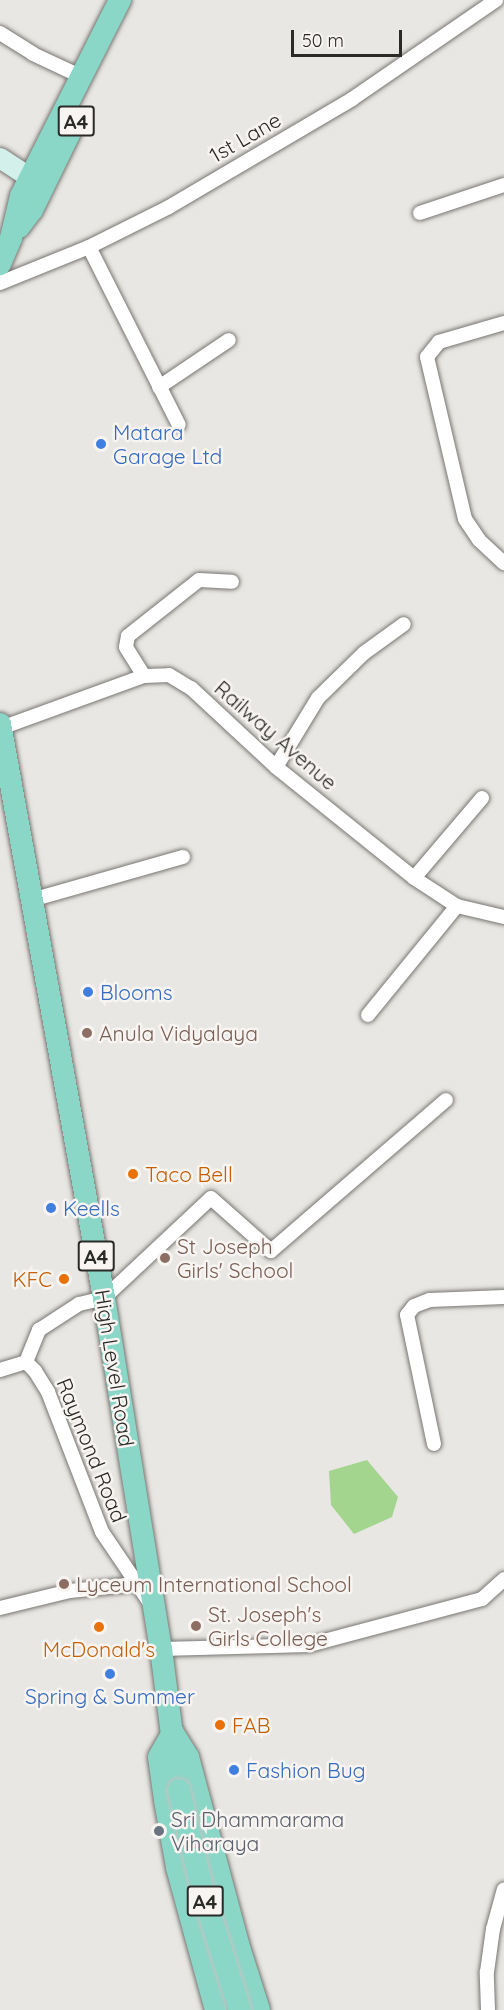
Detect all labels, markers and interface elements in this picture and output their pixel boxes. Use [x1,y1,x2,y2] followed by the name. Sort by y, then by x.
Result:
[294,18,405,56] scale bar
[302,29,344,52] text: 50 m
[56,104,96,138] road number: A4
[205,106,285,168] street label: 1st Lane
[113,419,222,469] place label: Matara Garage Ltd
[94,437,108,451] marker: Matara Garage Ltd
[210,675,342,795] street label: Railway Avenue
[100,979,173,1005] place label: Blooms
[81,985,95,999] marker: Blooms
[99,1020,258,1046] place label: Anula Vidyalaya
[80,1026,94,1040] marker: Anula Vidyalaya
[145,1161,233,1187] place label: Taco Bell
[126,1167,140,1181] marker: Taco Bell
[63,1195,120,1221] place label: Keells
[44,1201,58,1215] marker: Keells
[177,1233,293,1283] place label: St Joseph Girls' School
[76,1239,116,1273] road number: A4
[158,1251,172,1265] marker: St Joseph Girls' School
[12,1266,52,1292] place label: KFC
[57,1272,71,1286] marker: KFC
[90,1288,140,1448] street label: High Level Road
[52,1374,132,1526] street label: Raymond Road
[76,1571,352,1597] place label: Lyceum International School
[57,1577,71,1591] marker: Lyceum International School
[208,1601,328,1651] place label: St. Joseph's Girls College
[189,1619,203,1633] marker: St. Joseph's Girls College
[92,1620,106,1634] marker: McDonald's
[43,1636,155,1662] place label: McDonald's
[103,1667,117,1681] marker: Spring & Summer
[25,1683,195,1709] place label: Spring & Summer
[232,1712,270,1738] place label: FAB
[213,1718,227,1732] marker: FAB
[246,1757,366,1783] place label: Fashion Bug
[227,1763,241,1777] marker: Fashion Bug
[171,1806,344,1856] place label: Sri Dhammarama Viharaya
[152,1824,166,1838] marker: Sri Dhammarama Viharaya
[186,1884,224,1918] road number: A4

